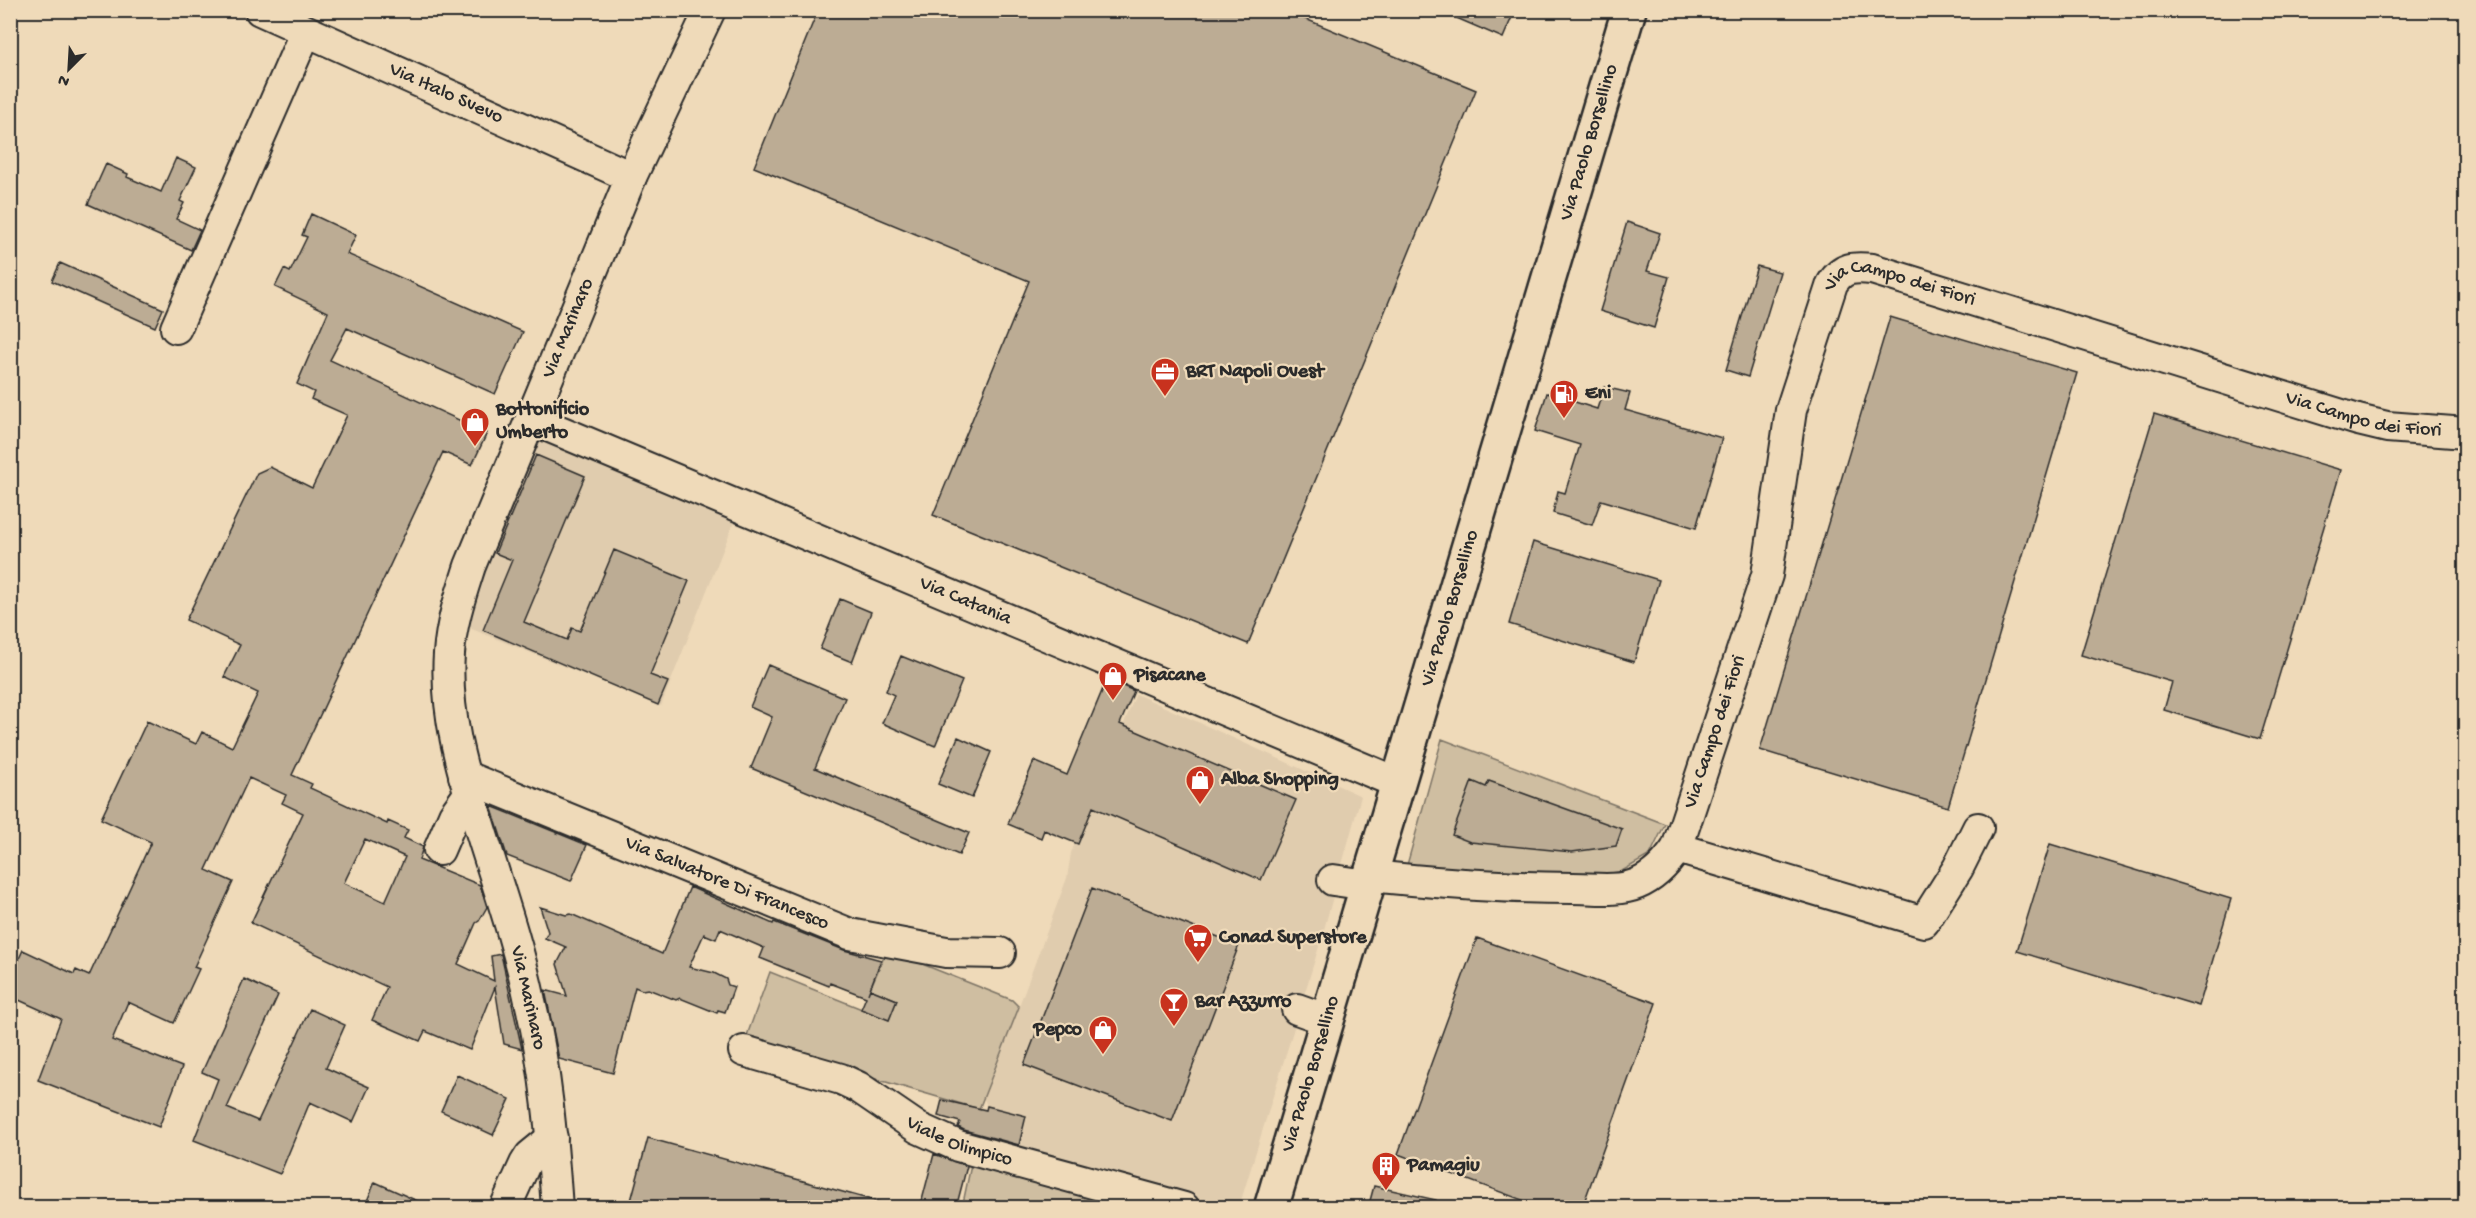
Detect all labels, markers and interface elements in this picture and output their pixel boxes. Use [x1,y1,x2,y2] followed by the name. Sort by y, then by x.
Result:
[39,39,99,99] north arrow
[384,58,507,129] street label: Via Italo Svevo
[1555,62,1624,224] street label: Via Paolo Borsellino
[55,68,73,90] text: N
[1819,256,1978,312] text: Via Campo dei Fiori
[537,275,599,382] street label: Via Marinaro
[1826,286,1986,316] street label: Via Campo dei Fiori
[1149,356,1181,398] office icon: BRT Napoli Ovest
[1185,361,1326,384] place label: BRT Napoli Ovest
[1548,378,1580,420] fuel station icon: Eni
[1585,383,1611,406] place label: Eni
[2282,386,2443,443] street label: Via Campo dei Fiori
[495,398,590,445] place label: Bottonificio Umberto
[459,406,491,448] shop icon: Bottonificio Umberto
[1416,527,1484,690] street label: Via Paolo Borsellino
[915,571,1016,631] street label: Via Catania
[1679,652,1751,812] street label: Via Campo dei Fiori
[1097,660,1129,702] shop icon: Pisacane
[1133,665,1206,688] place label: Pisacane
[1184,764,1216,806] shop icon: Alba Shopping
[1220,769,1339,792] place label: Alba Shopping
[620,831,832,936] street label: Via Salvatore Di Francesco
[1182,922,1214,964] supermarket icon: Conad Superstore
[1218,927,1367,950] place label: Conad Superstore
[504,943,550,1052] street label: Via Marinaro
[1158,986,1190,1028] bar icon: Bar Azzurro
[1194,991,1292,1014] place label: Bar Azzurro
[1277,993,1345,1156] street label: Via Paolo Borsellino
[1087,1014,1119,1056] shop icon: Pepco
[1033,1019,1083,1042] place label: Pepco
[900,1111,1015,1172] street label: Viale Olimpico
[1370,1150,1402,1192] building icon: Pamagiu
[1406,1155,1480,1178] place label: Pamagiu

